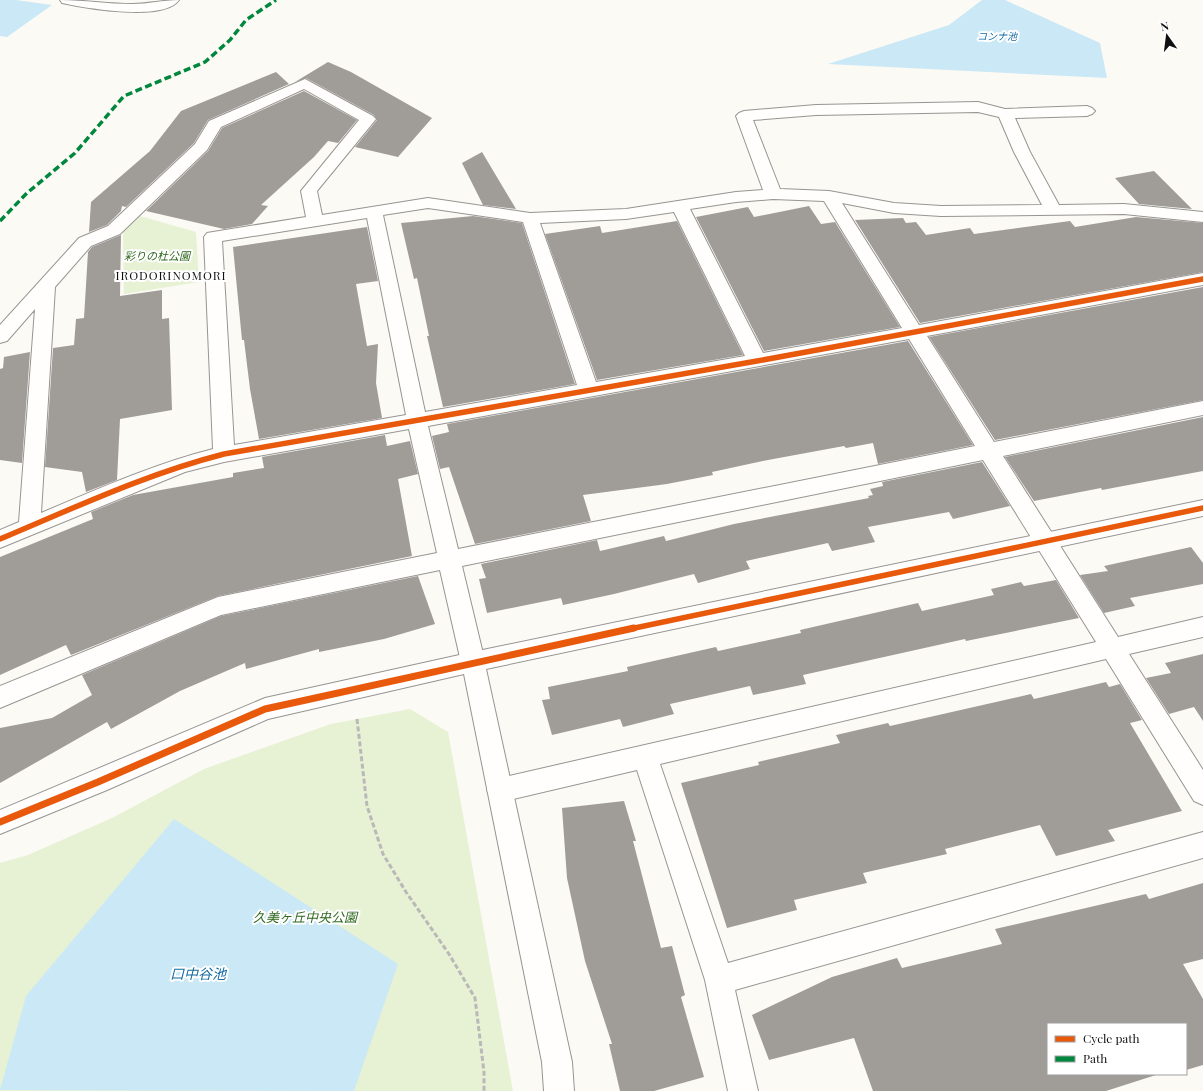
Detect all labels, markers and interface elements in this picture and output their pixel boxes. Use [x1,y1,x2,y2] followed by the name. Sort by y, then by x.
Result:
[1147,16,1187,56] north arrow
[1159,18,1170,34] text: N
[977,29,1018,43] water label: コンナ池
[124,248,192,263] park label: 彩りの杜公園
[115,267,227,283] district label: IRODORINOMORI
[253,908,359,925] park label: 久美ヶ丘中央公園
[170,964,228,983] water label: 口中谷池
[1047,1023,1187,1075] legend
[1083,1030,1140,1046] text: Cycle path
[1083,1050,1107,1066] text: Path

